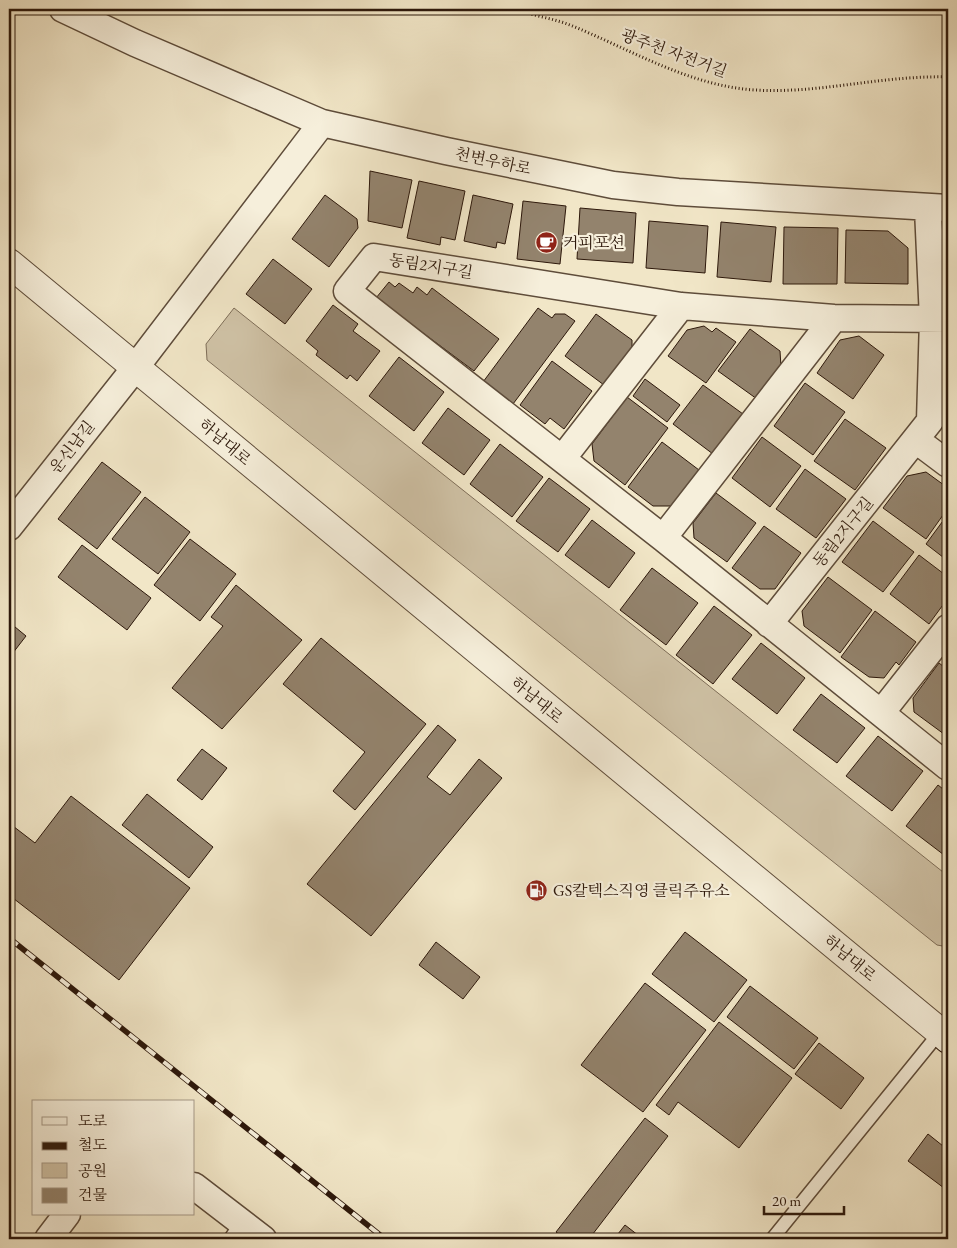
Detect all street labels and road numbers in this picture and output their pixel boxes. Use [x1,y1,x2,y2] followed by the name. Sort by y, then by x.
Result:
[618,24,730,82] street label: 광주천 자전거길
[453,143,534,179] street label: 천변우하로
[387,249,475,283] street label: 동림2지구길
[195,414,256,470] street label: 하남대로
[45,416,99,478] street label: 운신남길
[808,492,878,572] street label: 동림2지구길
[507,672,568,728] street label: 하남대로
[820,930,881,986] street label: 하남대로

